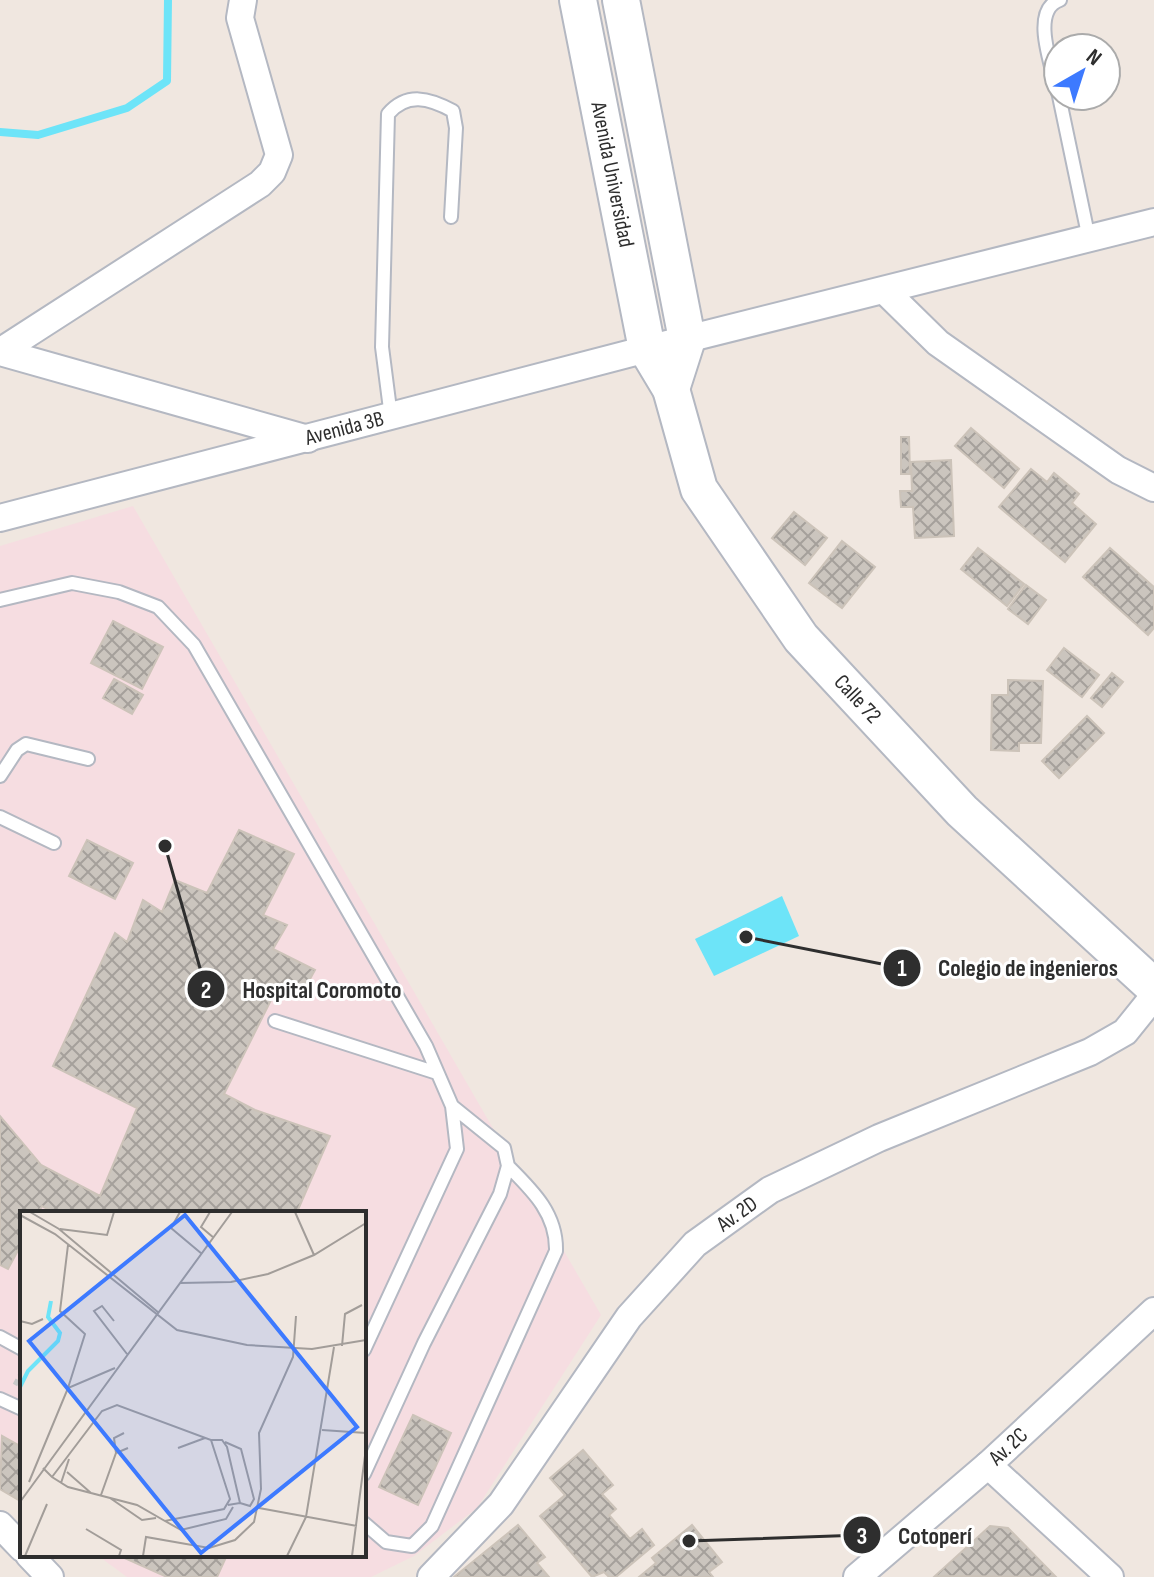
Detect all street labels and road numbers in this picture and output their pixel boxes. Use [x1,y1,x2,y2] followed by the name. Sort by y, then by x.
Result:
[585,99,640,250] street label: Avenida Universidad
[301,405,387,451] street label: Avenida 3B
[828,669,887,729] street label: Calle 72
[711,1190,763,1238] street label: Av. 2D
[982,1421,1034,1472] street label: Av. 2C

